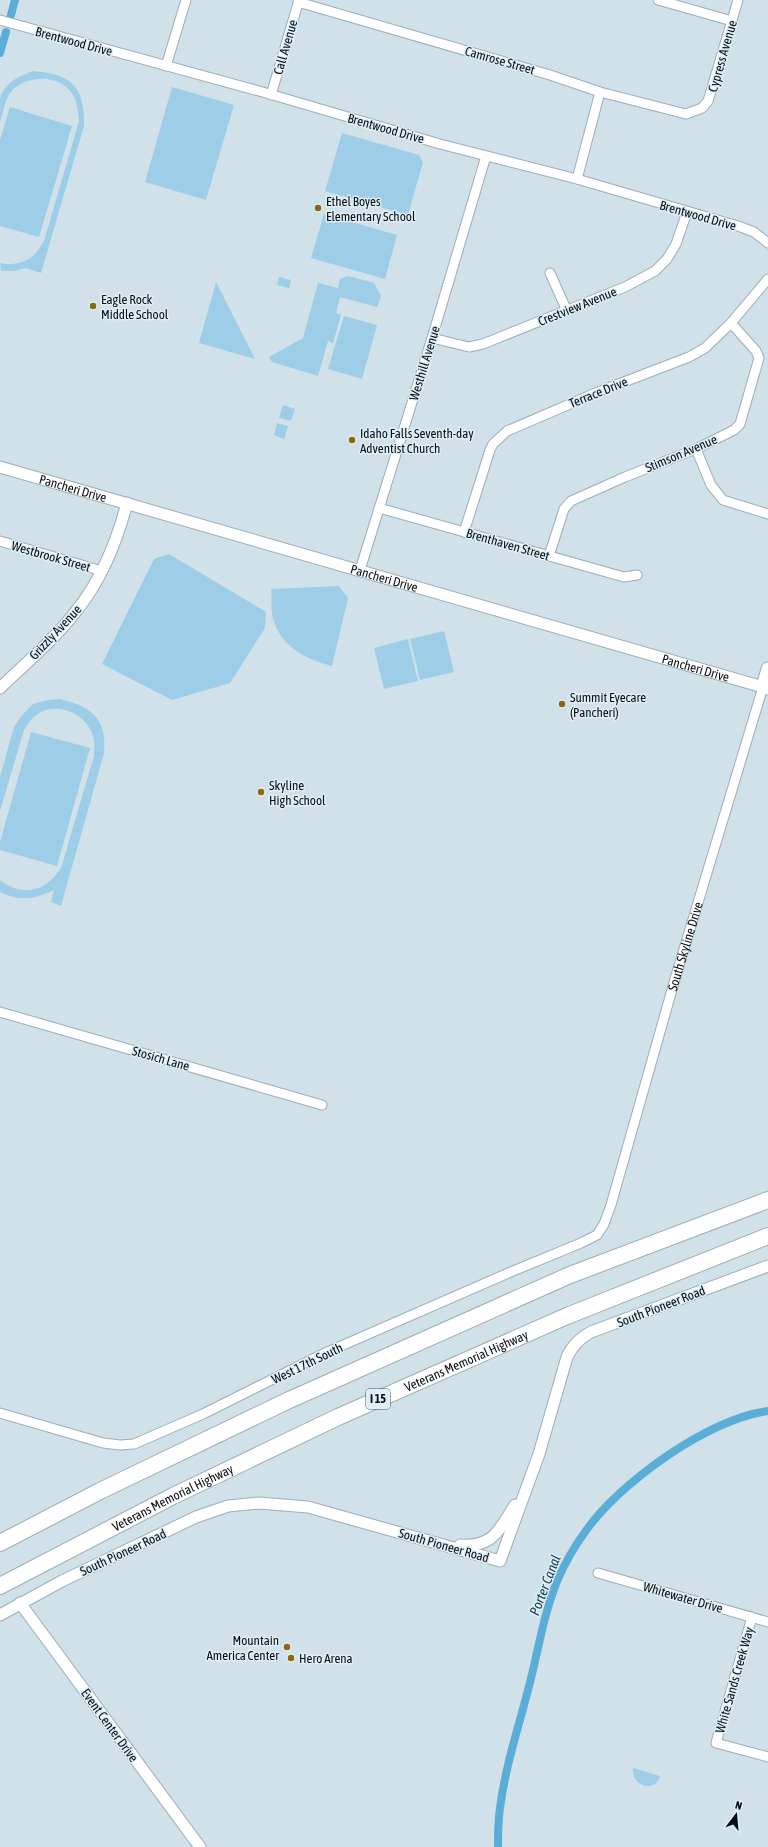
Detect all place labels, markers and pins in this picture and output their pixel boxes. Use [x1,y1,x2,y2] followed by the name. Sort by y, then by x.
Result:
[326,194,416,224] place label: Ethel Boyes Elementary School
[313,203,323,213] marker: Ethel Boyes Elementary School
[101,292,169,322] place label: Eagle Rock Middle School
[88,301,98,311] marker: Eagle Rock Middle School
[360,426,474,456] place label: Idaho Falls Seventh-day Adventist Church
[347,435,357,445] marker: Idaho Falls Seventh-day Adventist Church
[570,690,646,720] place label: Summit Eyecare (Pancheri)
[557,699,567,709] marker: Summit Eyecare (Pancheri)
[269,778,326,808] place label: Skyline High School
[256,787,266,797] marker: Skyline High School
[206,1633,279,1663] place label: Mountain America Center
[282,1642,292,1652] marker: Mountain America Center
[299,1651,353,1666] place label: Hero Arena
[286,1653,296,1663] marker: Hero Arena

